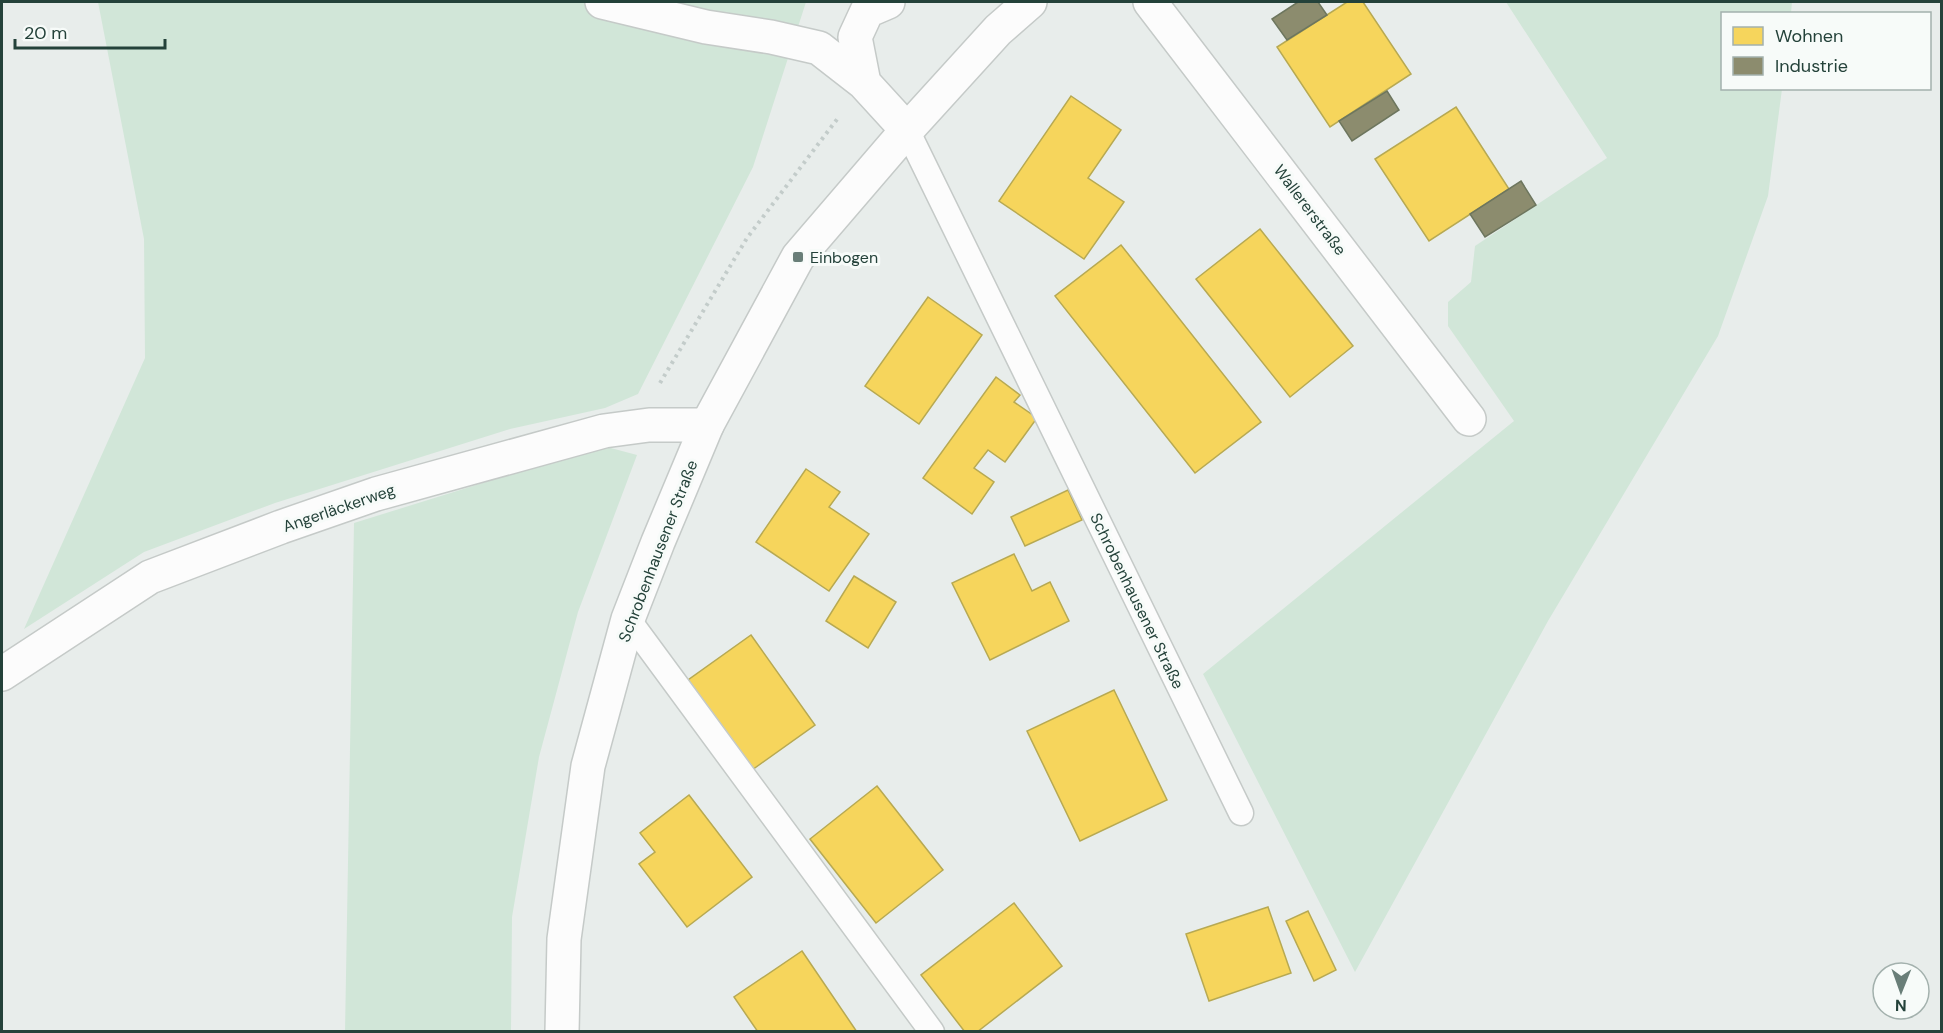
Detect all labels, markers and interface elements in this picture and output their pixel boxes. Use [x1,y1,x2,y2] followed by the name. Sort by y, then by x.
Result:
[15,12,165,50] scale bar
[1721,12,1931,90] legend
[24,21,67,45] text: 20 m
[1775,24,1843,48] text: Wohnen
[1775,54,1848,78] text: Industrie
[1269,160,1351,260] street label: Wallererstraße
[810,247,878,268] place label: Einbogen
[791,250,805,264] marker: Einbogen
[614,457,702,645] street label: Schrobenhausener Straße
[280,479,398,537] street label: Angerläckerweg
[1085,510,1189,692] street label: Schrobenhausener Straße
[1871,961,1931,1021] north arrow
[1895,995,1907,1016] text: N

